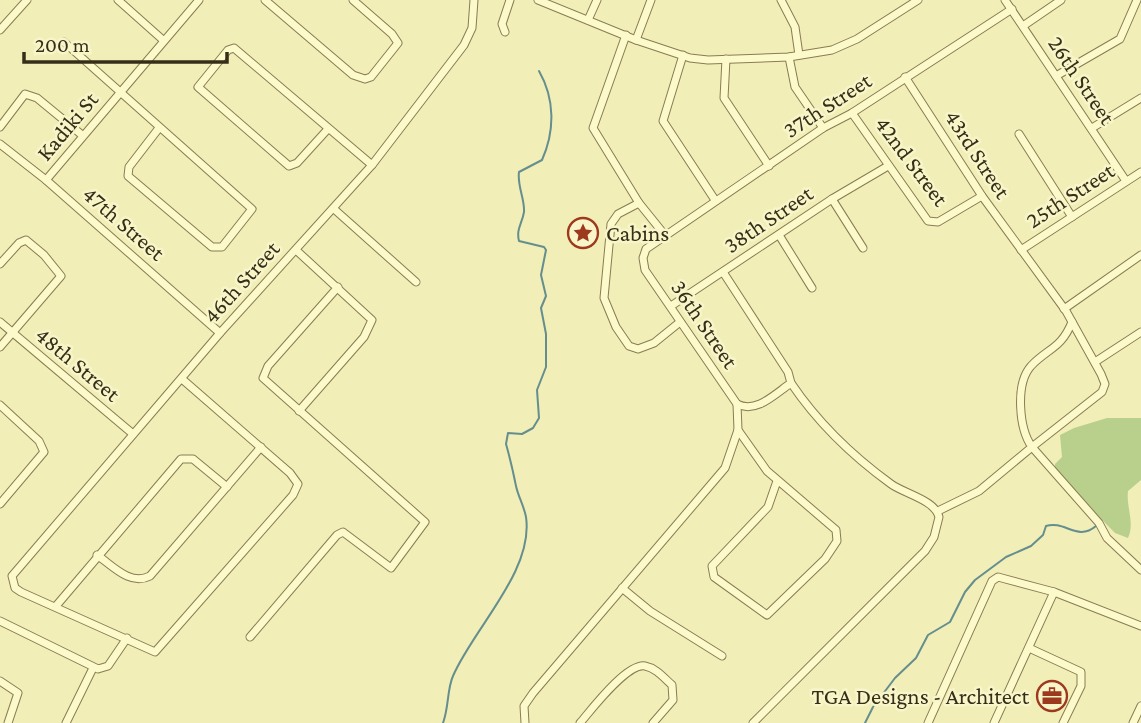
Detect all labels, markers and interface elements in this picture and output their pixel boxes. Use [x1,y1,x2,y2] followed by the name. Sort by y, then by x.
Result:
[24,21,228,65] scale bar
[1043,31,1121,129] street label: 26th Street
[35,33,90,57] text: 200 m
[778,67,876,143] street label: 37th Street
[31,86,103,166] street label: Kadiki St
[940,105,1016,204] street label: 43rd Street
[870,111,954,211] street label: 42nd Street
[1021,157,1119,233] street label: 25th Street
[78,180,170,266] street label: 47th Street
[719,180,818,258] street label: 38th Street
[566,216,600,250] place icon: Cabins
[606,220,669,246] place label: Cabins
[197,235,285,328] street label: 46th Street
[666,275,744,373] street label: 36th Street
[31,321,126,407] street label: 48th Street
[1035,679,1069,713] office icon: TGA Designs - Architect
[812,683,1029,709] place label: TGA Designs - Architect

